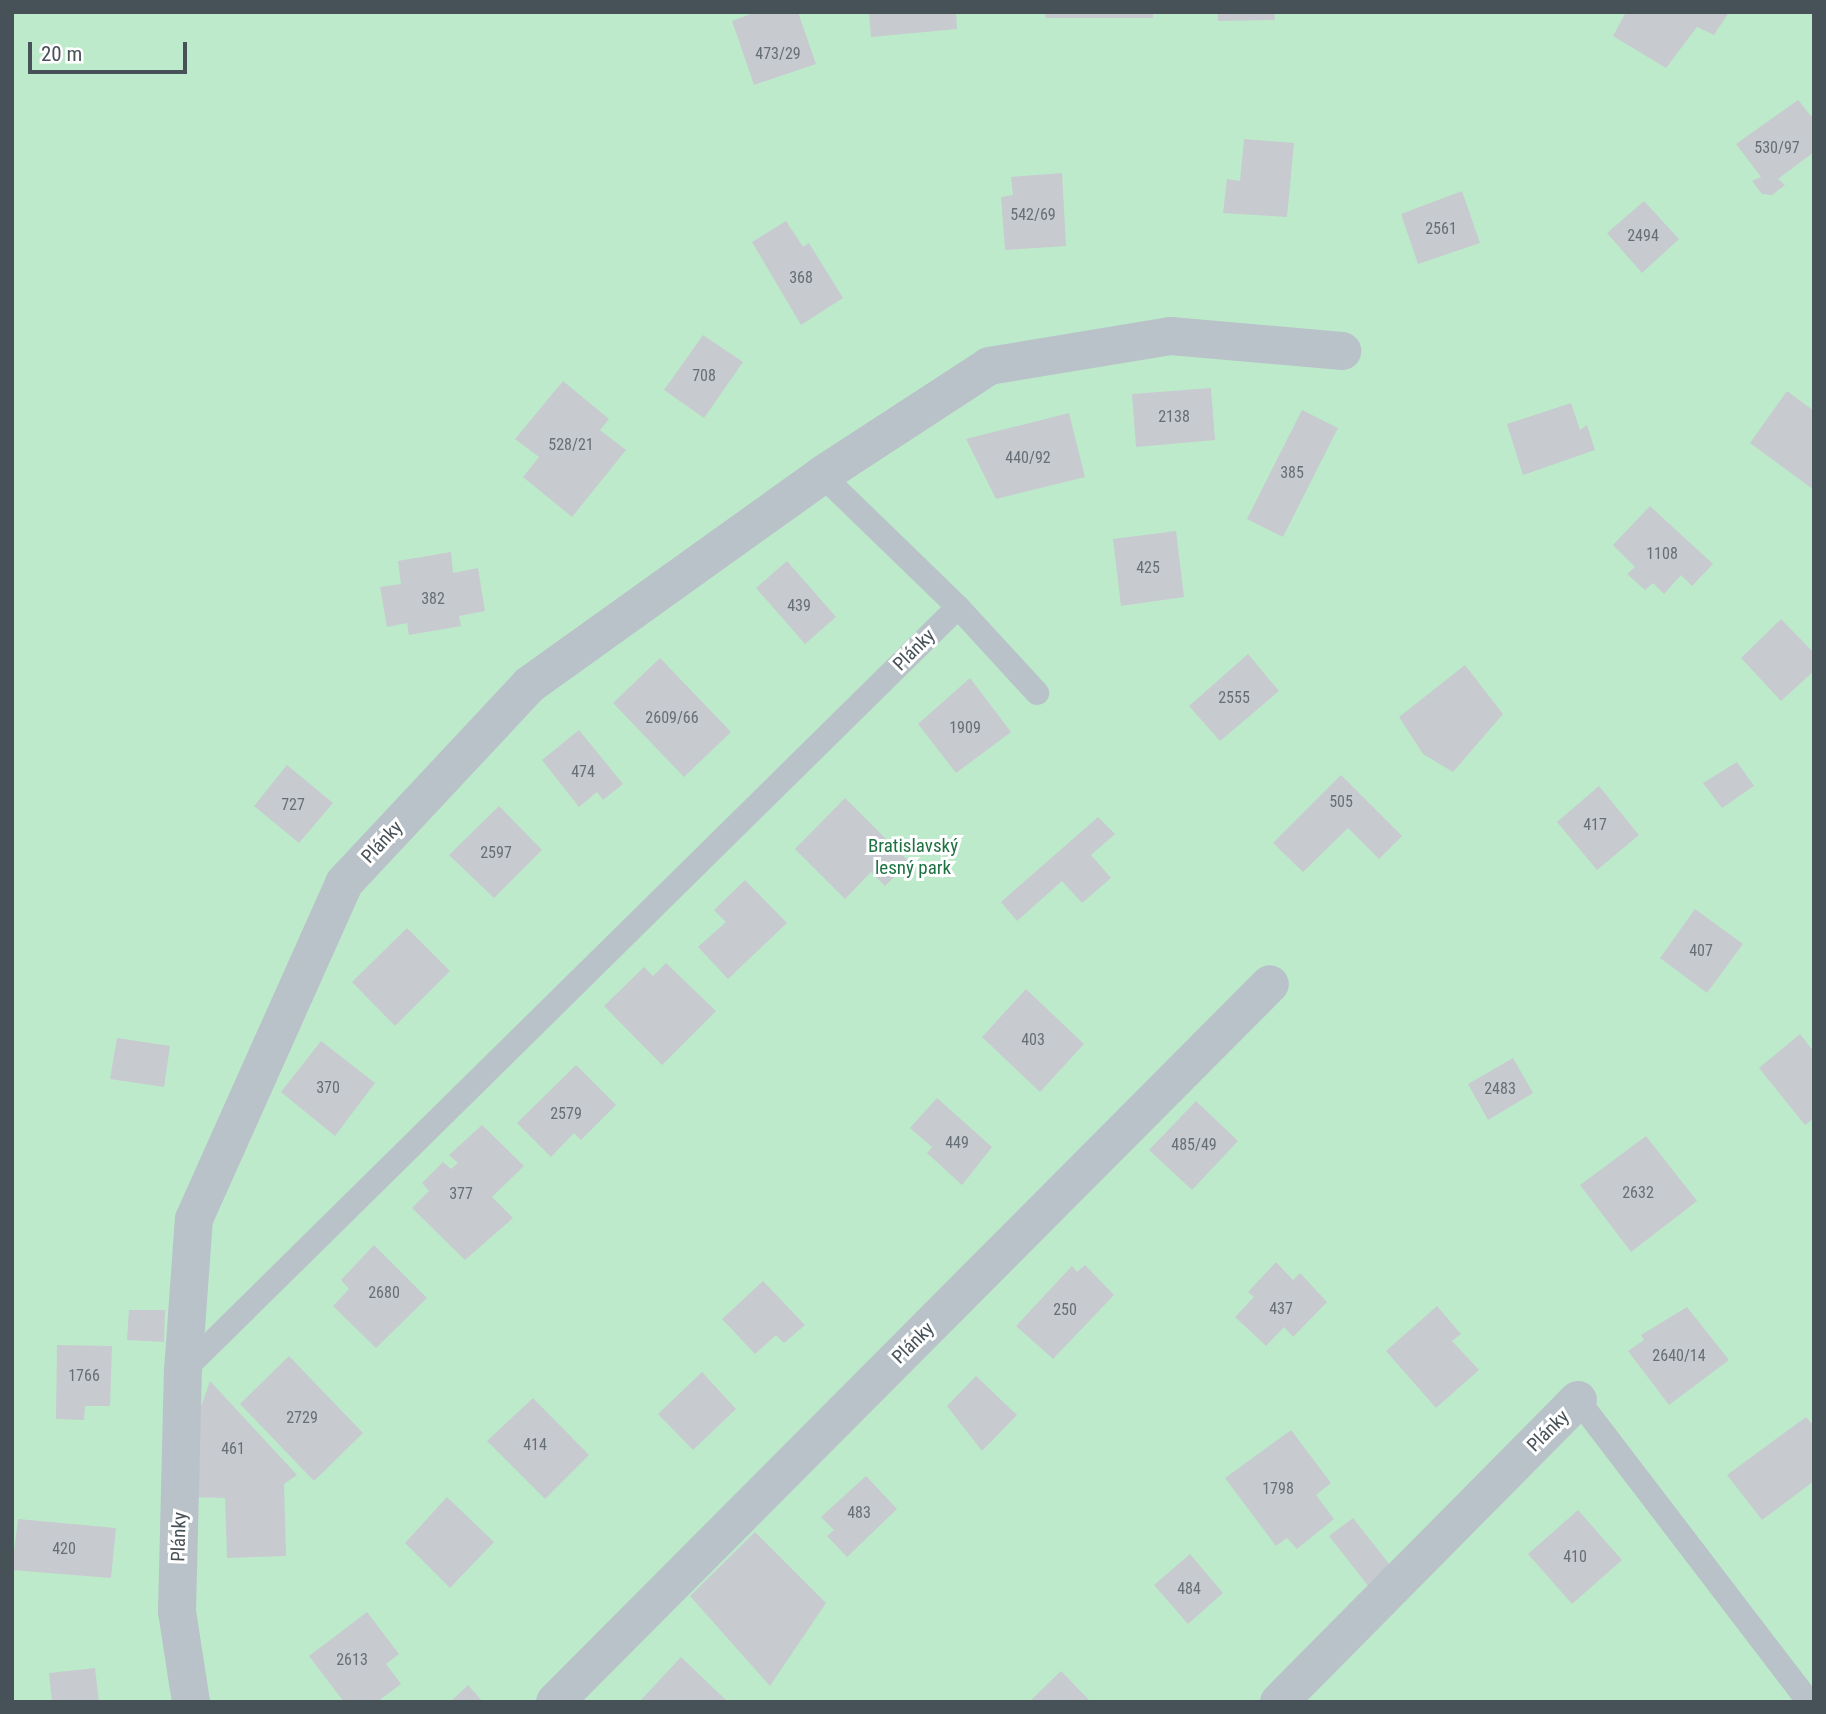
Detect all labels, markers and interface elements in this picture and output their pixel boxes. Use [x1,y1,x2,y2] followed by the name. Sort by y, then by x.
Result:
[32,28,191,72] scale bar
[41,42,82,66] text: 20 m
[755,44,801,64] house number: 473/29
[1754,138,1800,158] house number: 530/97
[1010,205,1056,225] house number: 542/69
[1425,219,1457,239] house number: 2561
[1627,226,1659,246] house number: 2494
[789,268,813,288] house number: 368
[692,366,716,386] house number: 708
[1158,407,1190,427] house number: 2138
[548,435,594,455] house number: 528/21
[1005,448,1051,468] house number: 440/92
[1280,463,1304,483] house number: 385
[1646,544,1678,564] house number: 1108
[1136,558,1160,578] house number: 425
[421,589,445,609] house number: 382
[787,596,811,616] house number: 439
[888,624,940,676] street label: Plánky
[1218,688,1250,708] house number: 2555
[645,708,699,728] house number: 2609/66
[949,718,981,738] house number: 1909
[571,762,595,782] house number: 474
[1329,792,1353,812] house number: 505
[281,795,305,815] house number: 727
[1583,815,1607,835] house number: 417
[357,816,407,868] street label: Plánky
[868,835,958,879] park label: Bratislavský lesný park
[480,843,512,863] house number: 2597
[1689,941,1713,961] house number: 407
[1021,1030,1045,1050] house number: 403
[316,1078,340,1098] house number: 370
[1484,1079,1516,1099] house number: 2483
[550,1104,582,1124] house number: 2579
[945,1133,969,1153] house number: 449
[1171,1135,1217,1155] house number: 485/49
[1622,1183,1654,1203] house number: 2632
[449,1184,473,1204] house number: 377
[368,1283,400,1303] house number: 2680
[1269,1299,1293,1319] house number: 437
[1053,1300,1077,1320] house number: 250
[887,1317,939,1369] street label: Plánky
[1652,1346,1706,1366] house number: 2640/14
[68,1366,100,1386] house number: 1766
[1522,1405,1574,1457] street label: Plánky
[286,1408,318,1428] house number: 2729
[523,1435,547,1455] house number: 414
[221,1439,245,1459] house number: 461
[1262,1479,1294,1499] house number: 1798
[847,1503,871,1523] house number: 483
[167,1512,191,1562] street label: Plánky
[52,1539,76,1559] house number: 420
[1563,1547,1587,1567] house number: 410
[1177,1579,1201,1599] house number: 484
[336,1650,368,1670] house number: 2613

